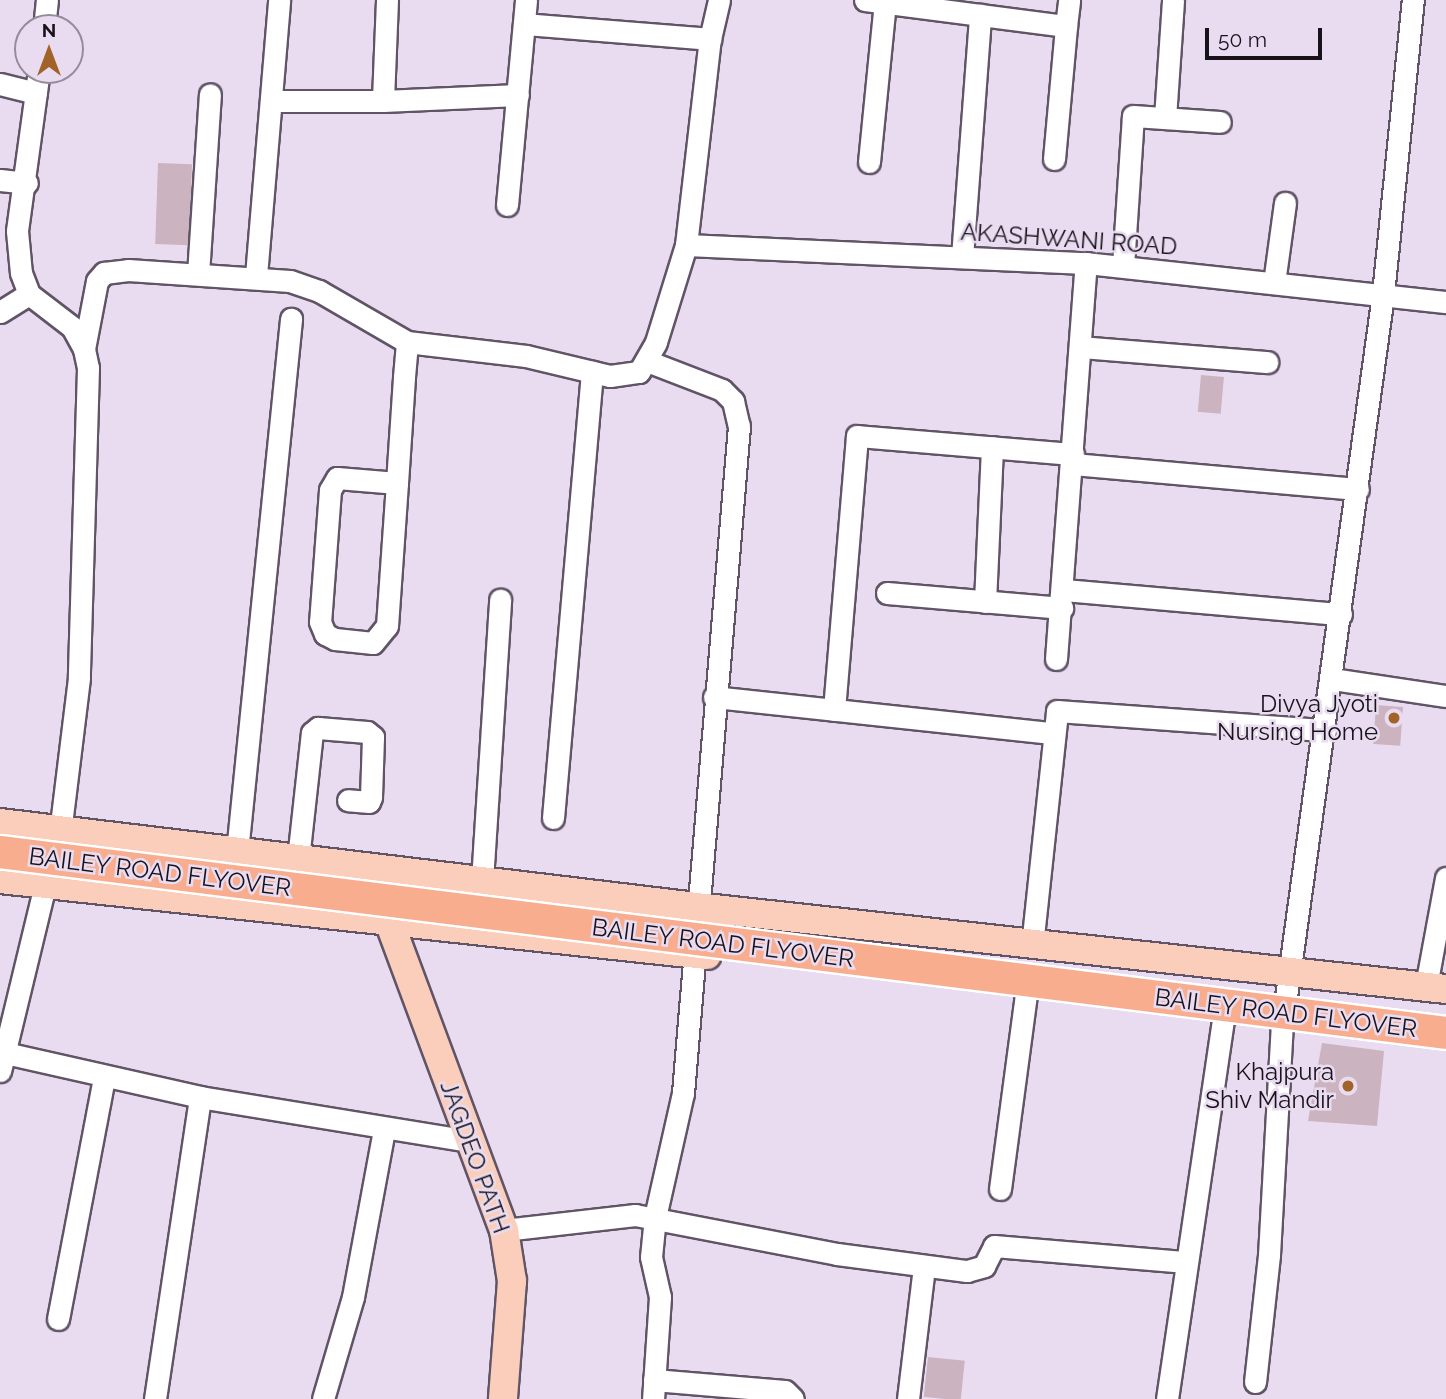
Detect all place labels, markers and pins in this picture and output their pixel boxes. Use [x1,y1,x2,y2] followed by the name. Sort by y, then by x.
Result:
[1217,690,1378,746] place label: Divya Jyoti Nursing Home
[1384,708,1404,728] marker: Divya Jyoti Nursing Home
[1205,1058,1334,1114] place label: Khajpura Shiv Mandir
[1340,1078,1356,1094] marker: Khajpura Shiv Mandir

